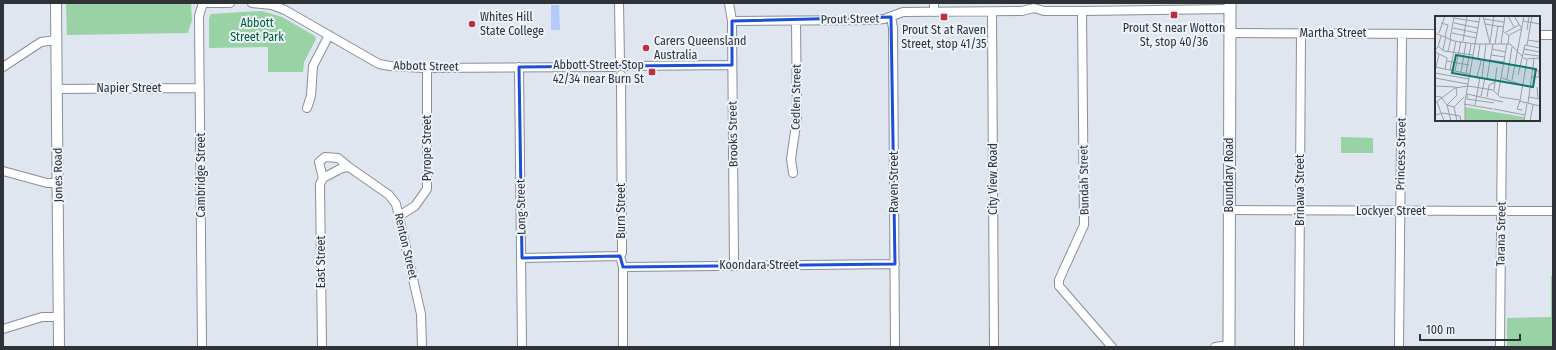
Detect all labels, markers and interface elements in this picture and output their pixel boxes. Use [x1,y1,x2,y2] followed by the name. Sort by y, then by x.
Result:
[480,10,544,38] place label: Whites Hill State College
[1169,10,1179,20] marker: Prout St near Wotton St, stop 40/36
[821,11,880,27] street label: Prout Street
[939,12,949,22] marker: Prout St at Raven Street, stop 41/35
[230,16,284,44] park label: Abbott Street Park
[1435,16,1540,121] inset map
[467,19,477,29] marker: Whites Hill State College
[1123,21,1225,49] place label: Prout St near Wotton St, stop 40/36
[901,23,987,51] place label: Prout St at Raven Street, stop 41/35
[1299,26,1367,40] street label: Martha Street
[654,34,746,62] place label: Carers Queensland Australia
[641,43,651,53] marker: Carers Queensland Australia
[393,58,459,74] street label: Abbott Street
[553,58,644,86] place label: Abbott Street Stop 42/34 near Burn St
[788,64,804,130] street label: Cedlen Street
[647,67,657,77] marker: Abbott Street Stop 42/34 near Burn St
[96,81,162,95] street label: Napier Street
[725,101,741,167] street label: Brooks Street
[420,115,434,181] street label: Pyrope Street
[1393,117,1409,191] street label: Princess Street
[194,133,208,217] street label: Cambridge Street
[1222,137,1236,213] street label: Boundary Road
[986,143,1000,215] street label: City View Road
[1076,145,1092,215] street label: Bundah Street
[51,148,65,202] street label: Jones Road
[887,151,901,213] street label: Raven Street
[1293,154,1307,226] street label: Brinawa Street
[514,179,528,235] street label: Long Street
[614,183,628,239] street label: Burn Street
[1493,201,1509,267] street label: Tarana Street
[1356,204,1426,218] street label: Lockyer Street
[392,212,420,280] street label: Renton Street
[314,236,328,288] street label: East Street
[719,258,799,272] street label: Koondara Street
[1420,316,1520,342] scale bar
[1426,323,1455,337] text: 100 m

